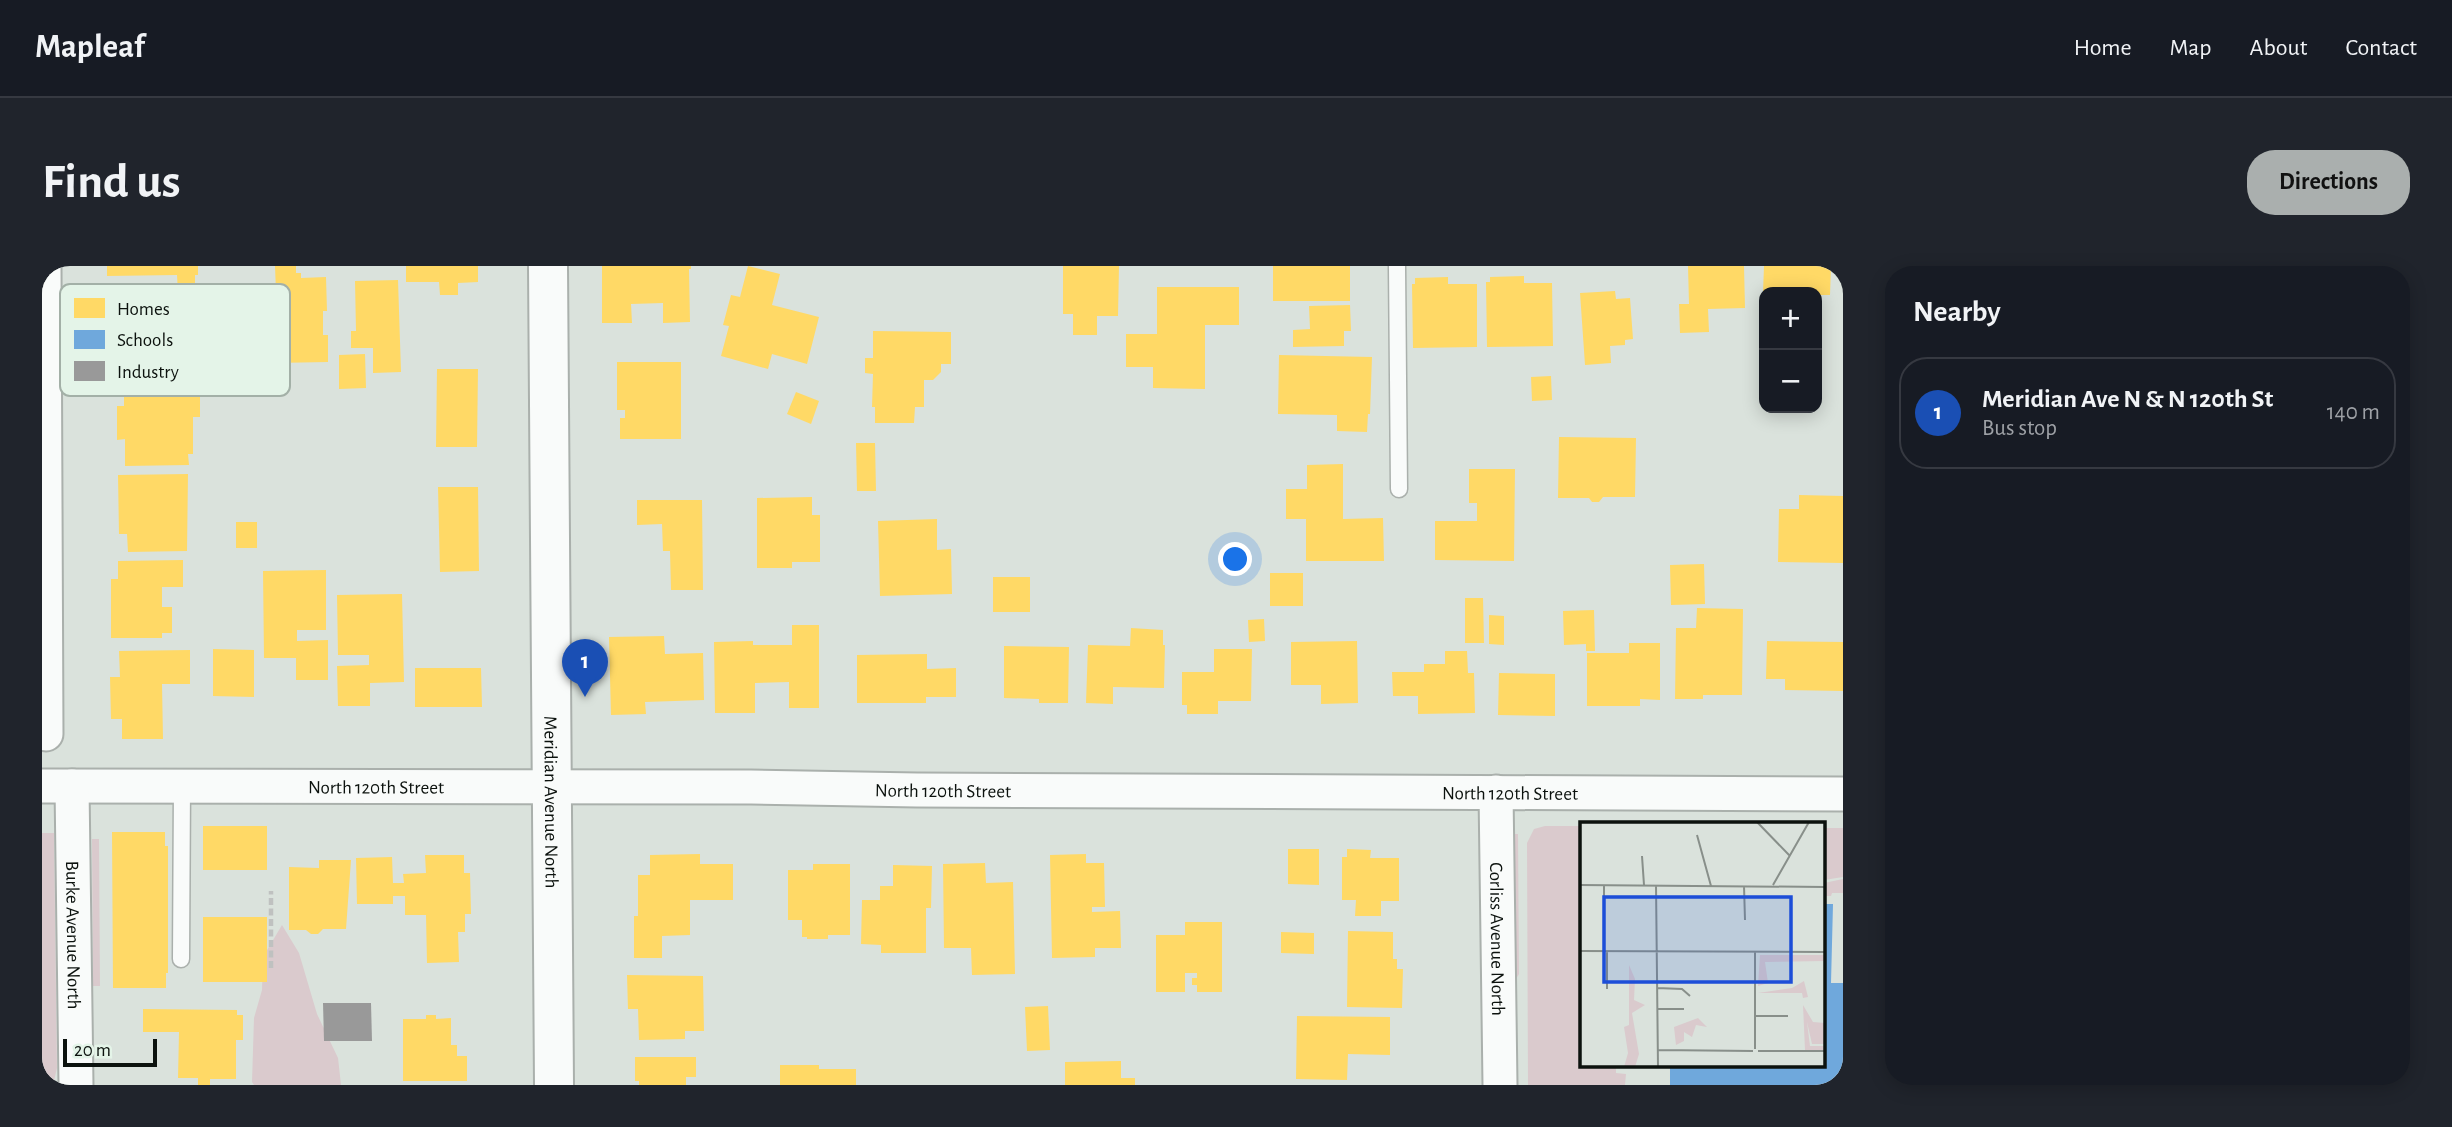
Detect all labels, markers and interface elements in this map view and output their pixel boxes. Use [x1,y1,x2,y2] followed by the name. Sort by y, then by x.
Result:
[35,31,145,64] text: Mapleaf
[2074,36,2132,60] text: Home
[2170,36,2212,60] text: Map
[2250,36,2307,60] text: About
[2345,36,2417,60] text: Contact
[2247,150,2410,215] button: Directions
[42,158,181,207] text: Find us
[60,284,290,396] legend
[1759,287,1822,413] map controls
[1759,287,1822,350] button: +
[1913,297,2001,327] text: Nearby
[117,300,170,319] text: Homes
[117,331,173,350] text: Schools
[1759,350,1822,413] button: −
[117,363,179,382] text: Industry
[1982,386,2273,412] text: Meridian Ave N & N 120th St
[1934,401,1942,424] text: 1
[2327,401,2380,424] text: 140 m
[1982,417,2057,440] text: Bus stop
[1218,542,1252,576] your location
[562,639,608,697] pin: 1
[540,716,561,888] street label: Meridian Avenue North
[308,778,444,798] street label: North 120th Street
[875,781,1011,801] street label: North 120th Street
[1442,784,1578,804] street label: North 120th Street
[1580,822,1826,1068] inset map
[62,861,83,1009] street label: Burke Avenue North
[1486,862,1507,1016] street label: Corliss Avenue North
[63,1036,158,1068] scale bar
[74,1041,111,1060] text: 20 m

